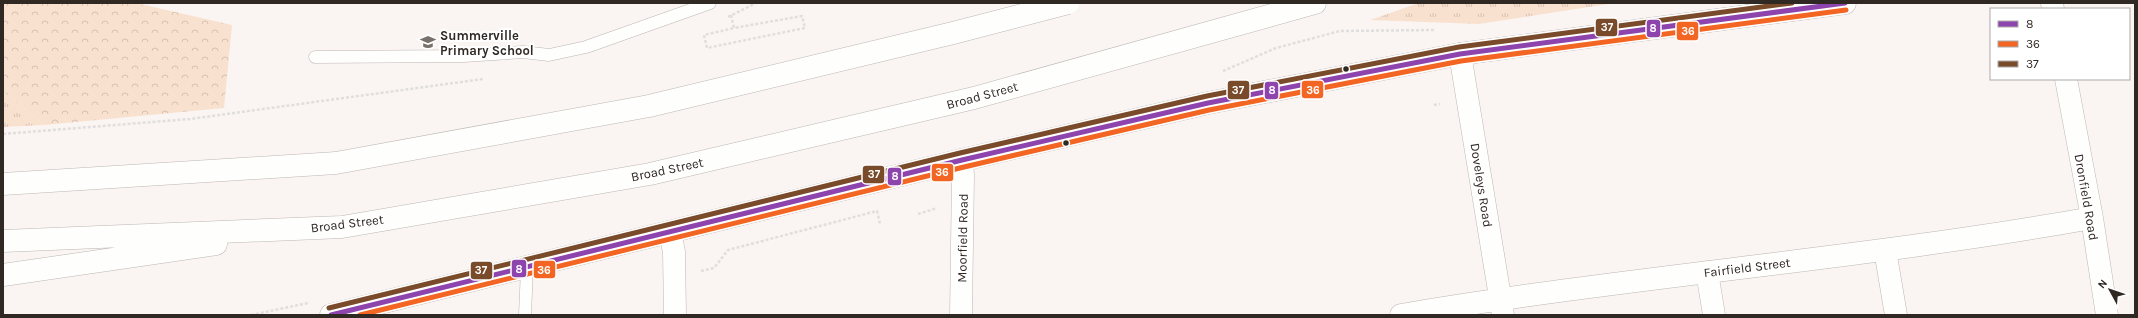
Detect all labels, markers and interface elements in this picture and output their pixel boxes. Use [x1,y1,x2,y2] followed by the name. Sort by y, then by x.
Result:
[1990,8,2130,80] legend
[2026,17,2033,31] text: 8
[1595,18,1618,37] line badge: 37
[1646,19,1661,38] line badge: 8
[1601,21,1614,34] text: 37
[1676,21,1699,41] line badge: 36
[1649,22,1657,35] text: 8
[1681,25,1695,38] text: 36
[440,28,534,58] place label: Summerville Primary School
[419,33,437,51] school or university icon: Summerville Primary School
[2026,37,2040,51] text: 36
[2026,57,2039,71] text: 37
[1341,64,1351,74] unlabelled marker
[945,79,1020,112] street label: Broad Street
[1227,80,1250,100] line badge: 37
[1301,80,1324,99] line badge: 36
[1264,81,1279,100] line badge: 8
[1232,84,1245,97] text: 37
[1268,84,1276,97] text: 8
[1306,84,1320,97] text: 36
[1061,138,1071,148] unlabelled marker
[1467,142,1496,228] street label: Doveleys Road
[2072,153,2102,242] street label: Dronfield Road
[630,154,705,184] street label: Broad Street
[931,163,954,182] line badge: 36
[862,165,885,184] line badge: 37
[935,166,949,179] text: 36
[887,167,902,186] line badge: 8
[868,168,881,181] text: 37
[891,170,899,183] text: 8
[954,193,971,283] street label: Moorfield Road
[310,212,385,235] street label: Broad Street
[1703,255,1791,280] street label: Fairfield Street
[511,259,527,278] line badge: 8
[533,260,556,279] line badge: 36
[470,261,493,280] line badge: 37
[515,263,523,276] text: 8
[475,264,488,277] text: 37
[537,264,551,277] text: 36
[2090,270,2130,310] north arrow
[2095,277,2110,291] text: N

